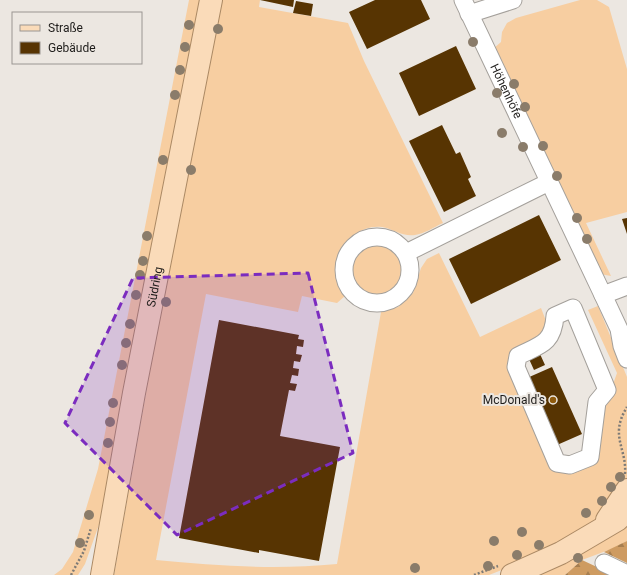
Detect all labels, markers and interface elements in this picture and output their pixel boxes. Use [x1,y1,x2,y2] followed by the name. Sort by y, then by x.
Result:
[12,12,142,64] legend
[48,21,83,35] text: Straße
[48,41,96,55] text: Gebäude
[487,62,525,121] street label: Höhenhöfe
[144,265,166,308] street label: Südring
[483,393,545,407] place label: McDonald's
[548,395,558,405] marker: McDonald's

